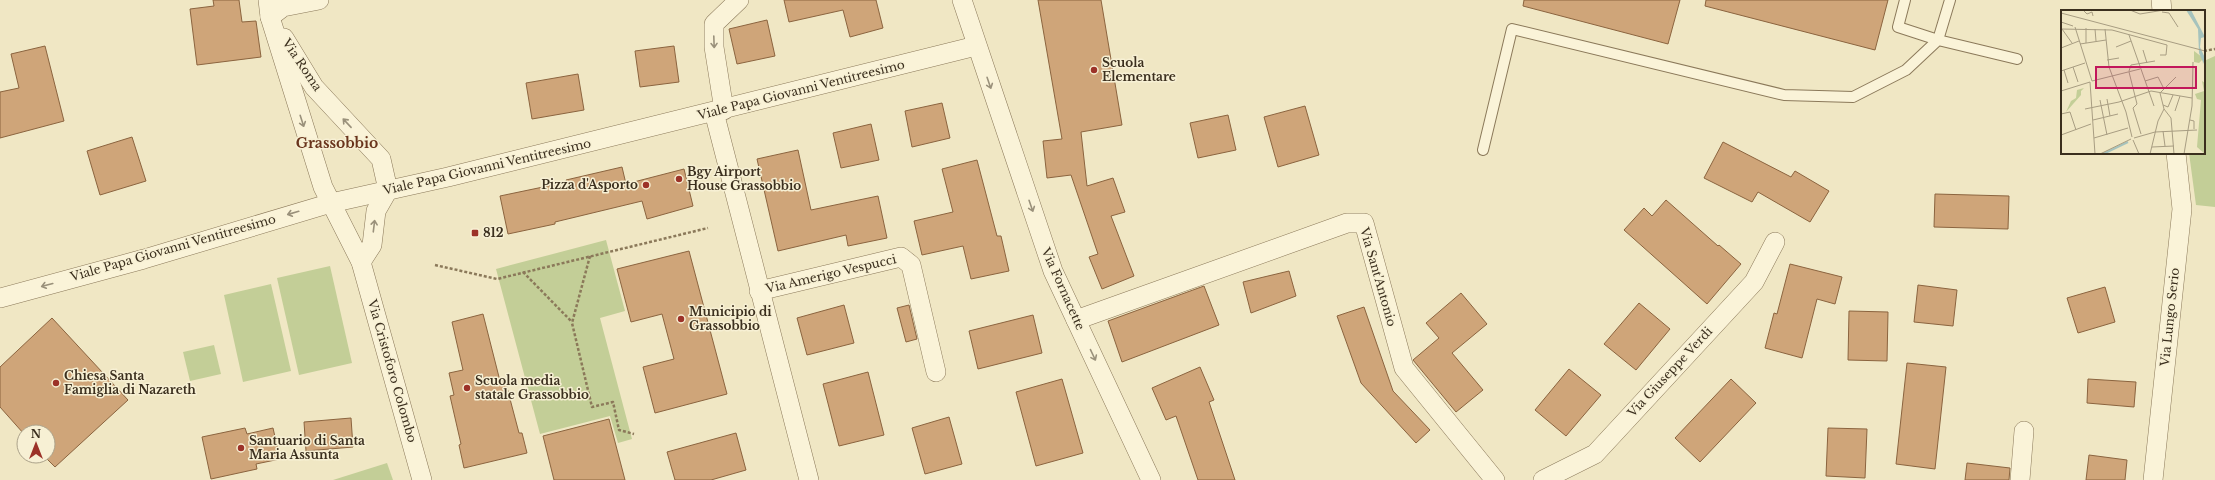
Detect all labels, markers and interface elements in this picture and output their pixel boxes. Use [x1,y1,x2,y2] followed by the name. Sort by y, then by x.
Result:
[2061,10,2205,154] inset map
[279,35,326,94] street label: Via Roma
[711,35,718,48] one-way arrow
[1102,55,1176,84] place label: Scuola Elementare
[695,56,906,123] street label: Viale Papa Giovanni Ventitreesimo
[1089,65,1099,75] marker: Scuola Elementare
[985,77,993,89] one-way arrow
[299,114,306,127] one-way arrow
[342,118,352,128] one-way arrow
[296,134,378,152] district label: Grassobbio
[380,135,592,198] street label: Viale Papa Giovanni Ventitreesimo
[687,164,801,193] place label: Bgy Airport House Grassobbio
[674,174,684,184] marker: Bgy Airport House Grassobbio
[541,177,638,192] place label: Pizza d'Asporto
[641,180,651,190] marker: Pizza d'Asporto
[1027,200,1035,212] one-way arrow
[287,210,300,218] one-way arrow
[67,211,277,284] street label: Viale Papa Giovanni Ventitreesimo
[370,220,378,233] one-way arrow
[483,225,504,240] place label: 812
[1357,225,1400,328] street label: Via Sant'Antonio
[470,228,480,238] marker: 812
[1038,244,1088,332] street label: Via Fornacette
[763,251,898,296] street label: Via Amerigo Vespucci
[2157,267,2182,368] street label: Via Lungo Serio
[41,282,54,289] one-way arrow
[365,297,420,444] street label: Via Cristoforo Colombo
[689,304,772,333] place label: Municipio di Grassobbio
[676,314,686,324] marker: Municipio di Grassobbio
[1623,324,1715,420] street label: Via Giuseppe Verdi
[1090,349,1097,361] one-way arrow
[64,368,196,397] place label: Chiesa Santa Famiglia di Nazareth
[475,373,589,402] place label: Scuola media statale Grassobbio
[51,378,61,388] marker: Chiesa Santa Famiglia di Nazareth
[462,383,472,393] marker: Scuola media statale Grassobbio
[16,424,56,464] north arrow
[31,427,42,441] text: N
[249,433,365,462] place label: Santuario di Santa Maria Assunta
[236,443,246,453] marker: Santuario di Santa Maria Assunta

